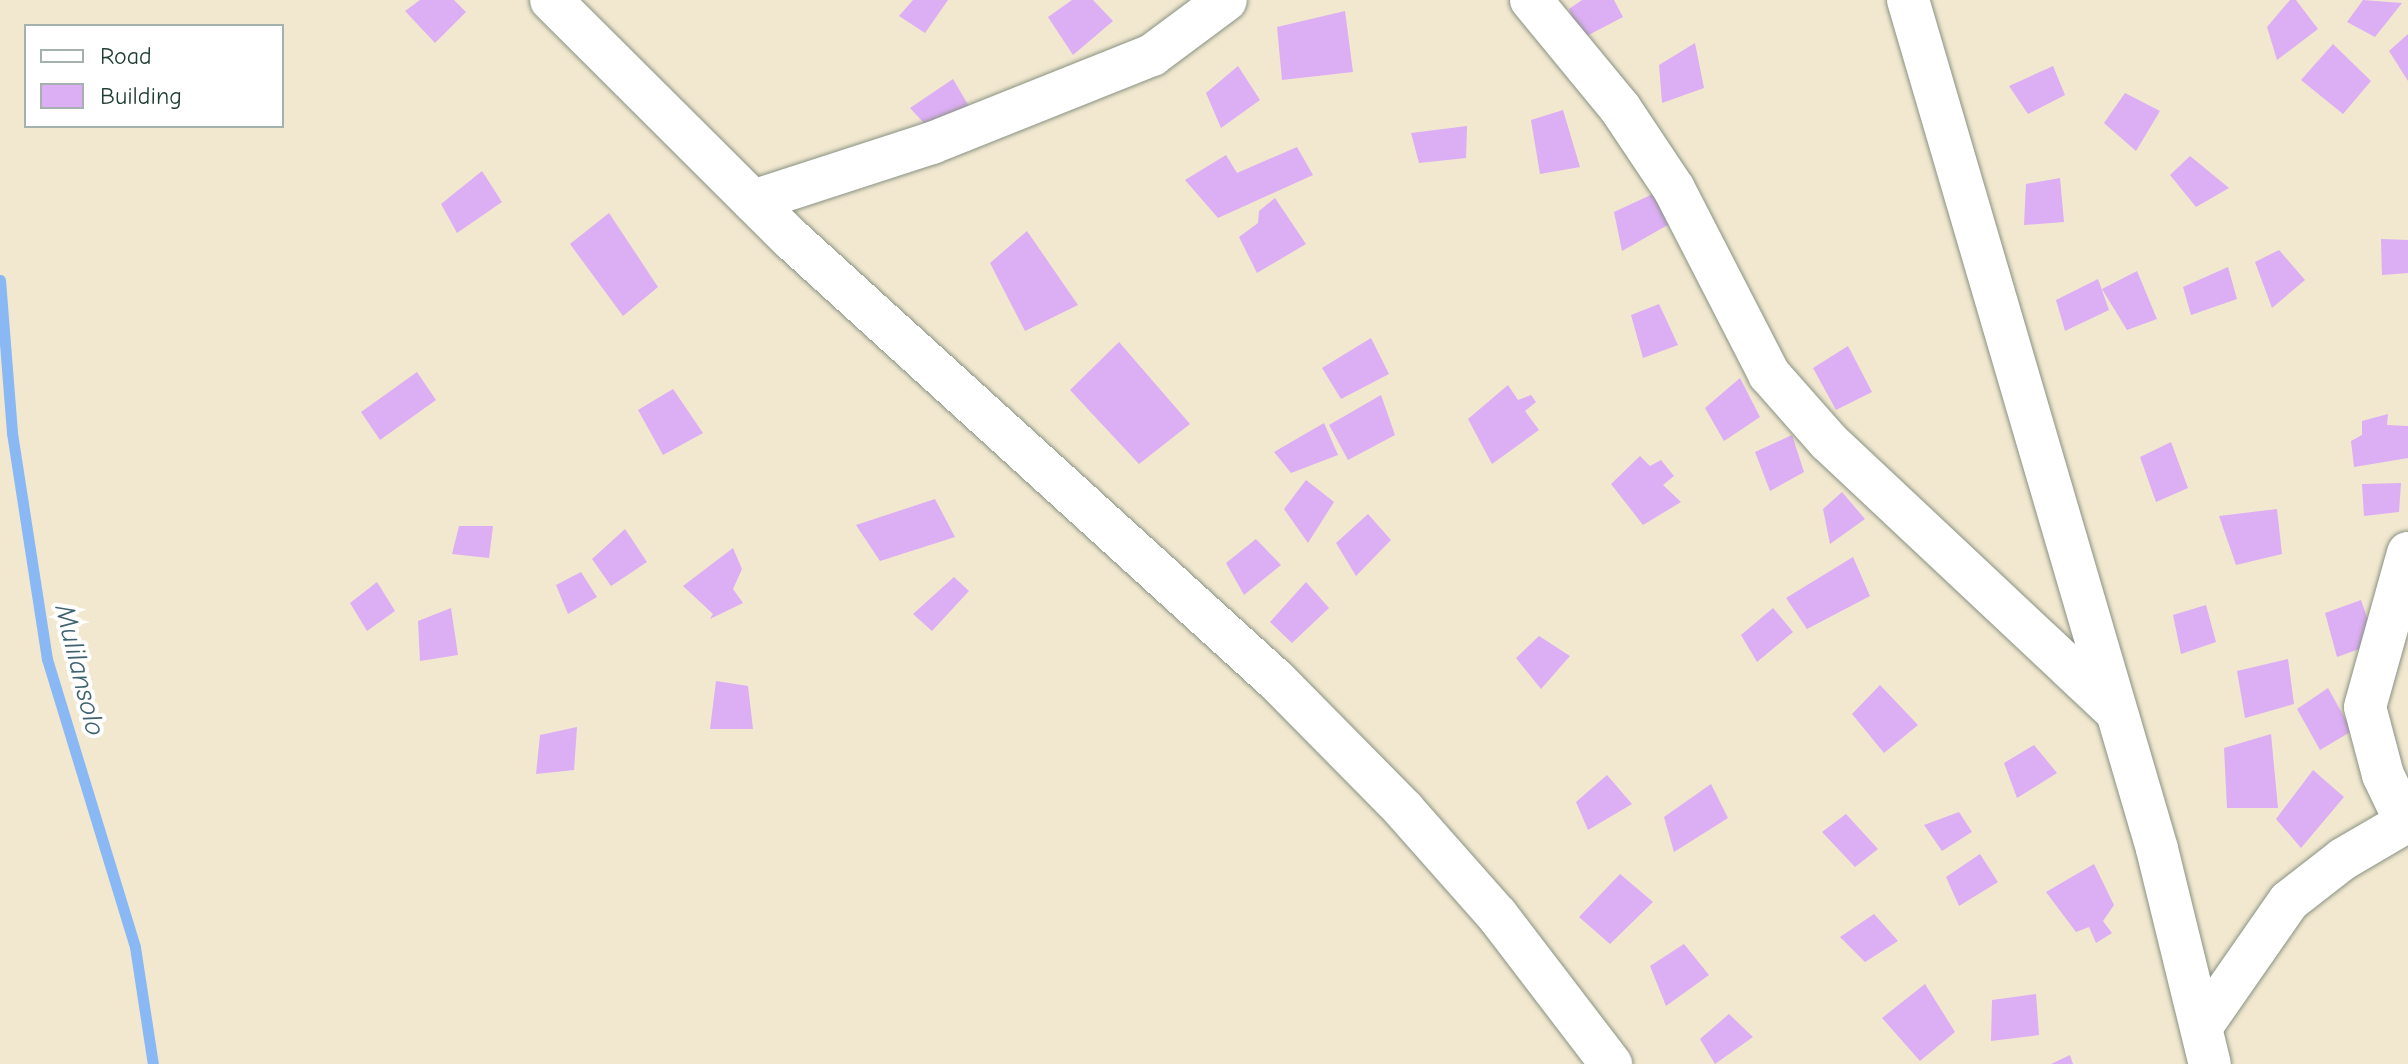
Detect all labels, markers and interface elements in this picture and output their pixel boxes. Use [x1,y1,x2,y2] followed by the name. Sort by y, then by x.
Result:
[24,24,284,128] legend
[100,42,152,70] text: Road
[100,82,182,110] text: Building
[47,601,113,739] water label: Mulilansolo

